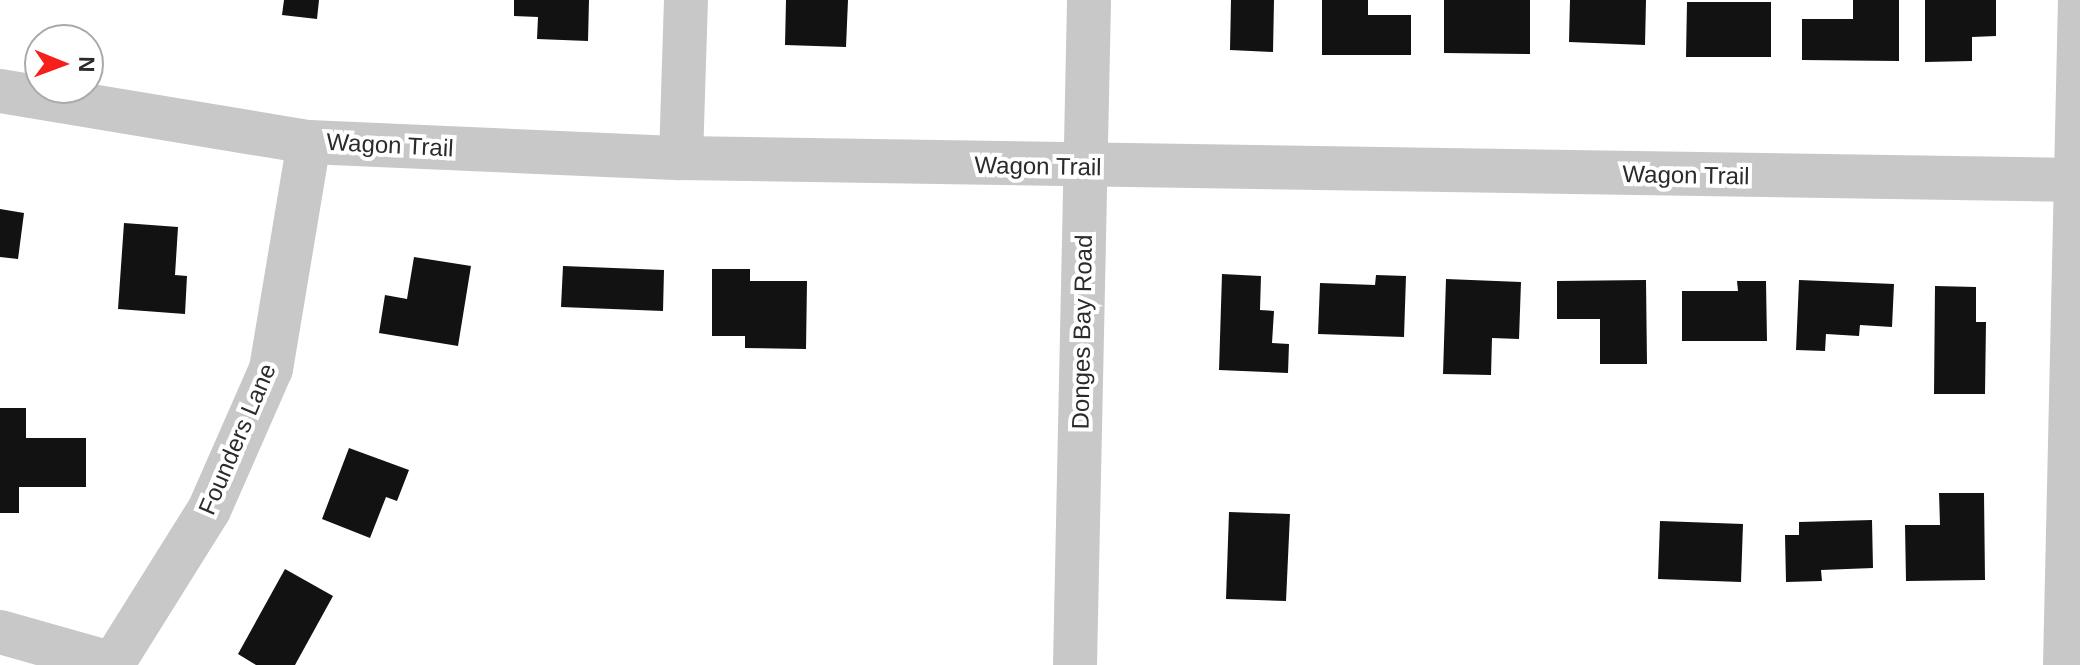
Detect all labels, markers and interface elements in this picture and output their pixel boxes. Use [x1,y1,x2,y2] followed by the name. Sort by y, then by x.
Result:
[24,24,104,104] north arrow
[74,56,99,73] text: N
[326,127,454,163] street label: Wagon Trail
[974,150,1102,182] street label: Wagon Trail
[1622,159,1750,191] street label: Wagon Trail
[1066,234,1098,430] street label: Donges Bay Road
[192,359,282,519] street label: Founders Lane

